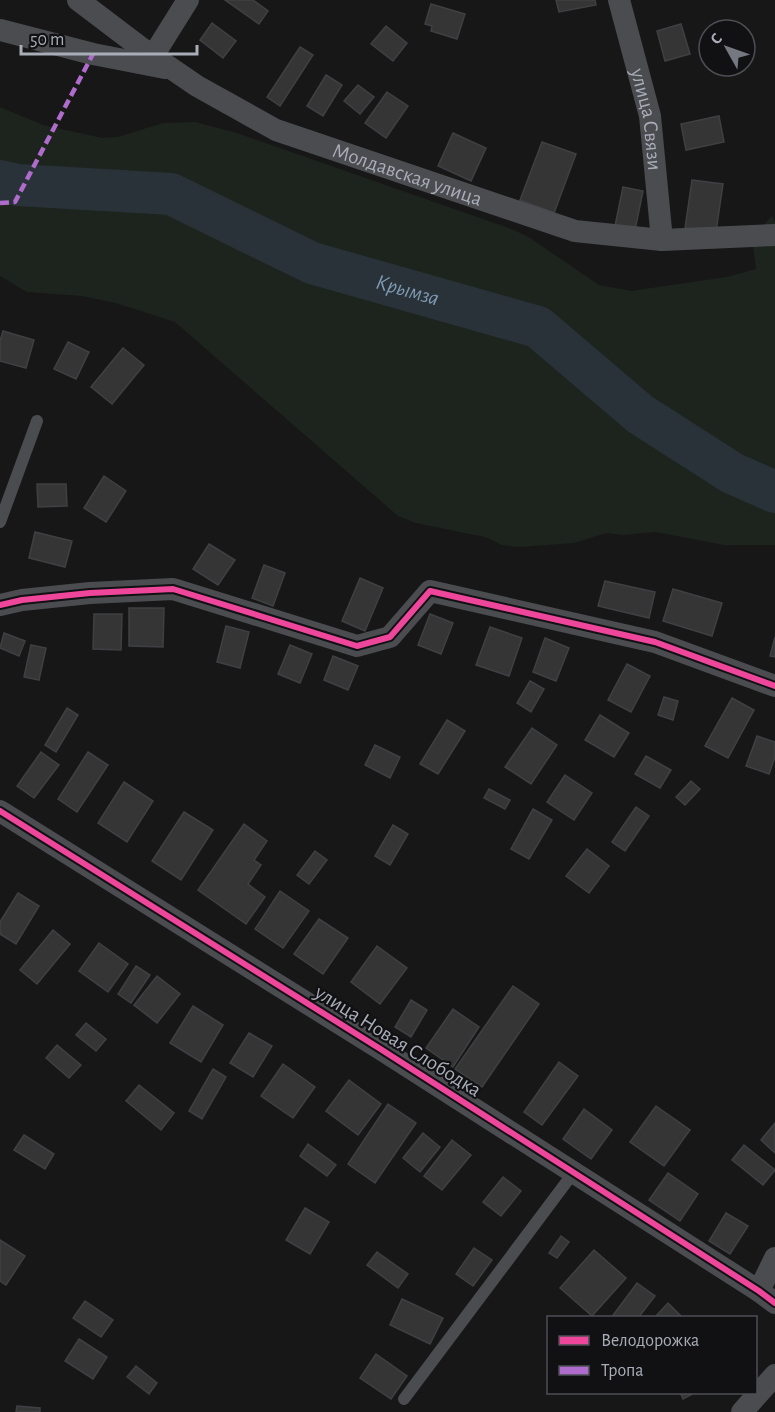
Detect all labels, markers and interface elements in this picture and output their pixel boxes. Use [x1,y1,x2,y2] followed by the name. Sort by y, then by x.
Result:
[21,18,196,56] scale bar
[697,18,757,78] north arrow
[707,30,725,48] text: С
[30,31,64,49] text: 50 m
[627,65,666,171] street label: улица Связи
[330,139,485,210] street label: Молдавская улица
[374,271,442,309] water label: Крымза
[310,981,485,1101] street label: улица Новая Слободка
[547,1316,757,1394] legend
[601,1332,699,1350] text: Велодорожка
[601,1362,644,1380] text: Тропа

